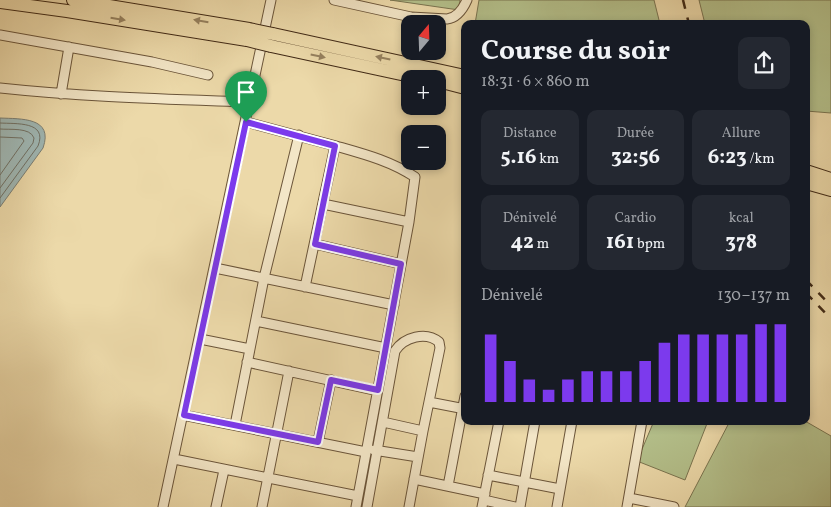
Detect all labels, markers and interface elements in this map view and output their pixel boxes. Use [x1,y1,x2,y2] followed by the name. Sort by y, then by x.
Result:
[110,15,126,23] one-way arrow
[401,15,446,60] north arrow
[401,15,446,170] map controls
[193,17,209,25] one-way arrow
[481,32,670,71] text: Course du soir
[738,37,790,89] button: share
[311,52,326,60] one-way arrow
[376,54,391,62] one-way arrow
[401,70,446,115] button: +
[225,71,267,122] pin
[481,71,590,93] text: 18:31 · 6 × 860 m
[232,78,260,106] icon: arrive
[503,124,557,143] text: Distance
[617,124,654,143] text: Durée
[722,124,760,143] text: Allure
[401,125,446,170] button: −
[500,143,536,172] text: 5.16
[611,143,660,172] text: 32:56
[708,143,747,172] text: 6:23
[536,150,559,169] text: km
[747,150,775,169] text: /km
[503,209,557,228] text: Dénivelé
[615,209,656,228] text: Cardio
[729,209,754,228] text: kcal
[510,228,534,257] text: 42
[606,228,634,257] text: 161
[725,228,757,257] text: 378
[534,235,549,254] text: m
[634,235,665,254] text: bpm
[481,285,543,307] text: Dénivelé
[717,285,790,307] text: 130–137 m

